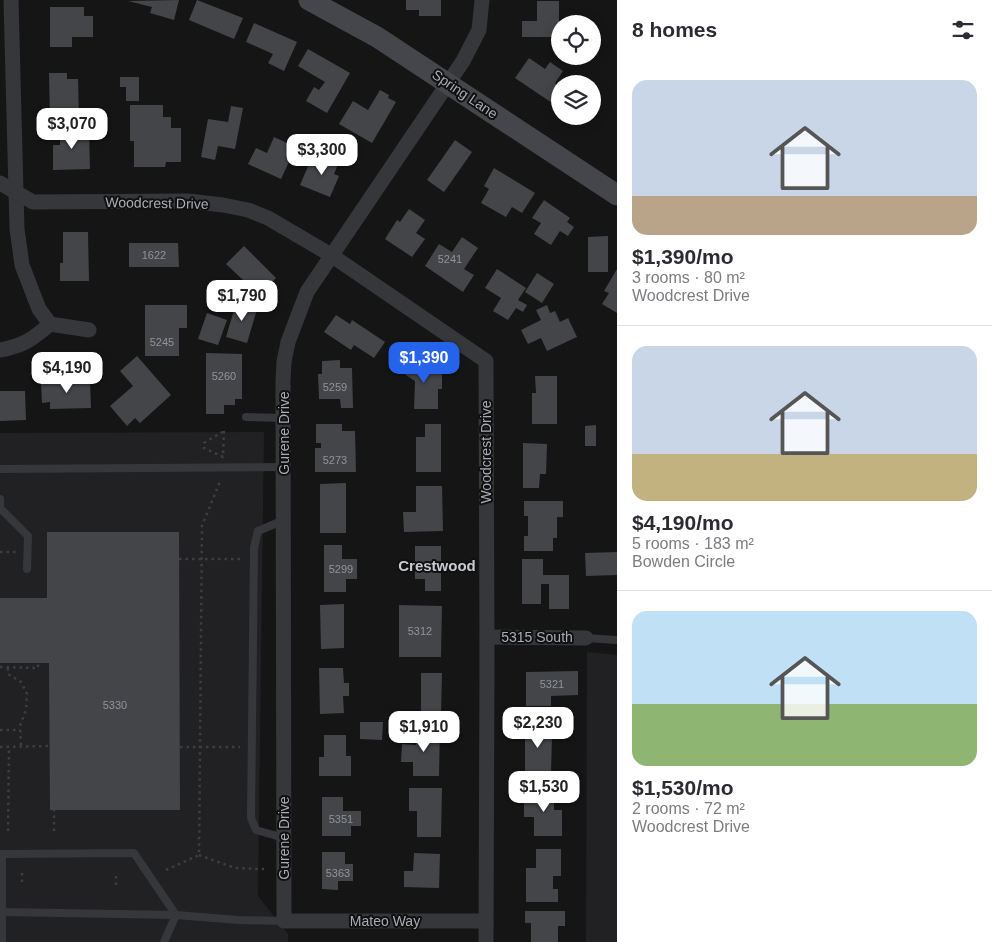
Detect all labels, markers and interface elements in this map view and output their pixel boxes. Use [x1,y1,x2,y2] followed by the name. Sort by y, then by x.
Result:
[551,15,601,125] map controls
[551,15,601,65] button: locate
[949,16,977,44] icon: filters
[632,18,717,41] text: 8 homes
[429,66,501,122] street label: Spring Lane
[551,75,601,125] button: layers
[31,108,113,150] pin: $3,070
[760,113,850,203] icon: home
[48,115,96,132] text: $3,070
[281,134,363,176] pin: $3,300
[298,141,346,158] text: $3,300
[105,194,209,212] street label: Woodcrest Drive
[632,245,734,268] text: $1,390/mo
[142,249,166,261] house number: 1622
[438,253,462,265] house number: 5241
[632,269,745,286] text: 3 rooms · 80 m²
[201,280,283,322] pin: $1,790
[218,287,266,304] text: $1,790
[632,287,750,304] text: Woodcrest Drive
[150,336,174,348] house number: 5245
[383,342,465,384] pin: $1,390
[400,349,448,366] text: $1,390
[26,352,108,394] pin: $4,190
[43,359,91,376] text: $4,190
[212,370,236,382] house number: 5260
[760,378,850,468] icon: home
[323,381,347,393] house number: 5259
[276,391,292,475] street label: Gurene Drive
[478,400,494,504] street label: Woodcrest Drive
[323,454,347,466] house number: 5273
[632,511,734,534] text: $4,190/mo
[632,535,754,552] text: 5 rooms · 183 m²
[632,553,735,570] text: Bowden Circle
[398,557,476,574] district label: Crestwood
[329,563,353,575] house number: 5299
[408,625,432,637] house number: 5312
[501,629,573,645] street label: 5315 South
[760,643,850,733] icon: home
[540,678,564,690] house number: 5321
[103,699,127,711] house number: 5330
[497,706,579,749] pin: $2,230
[383,710,465,753] pin: $1,910
[514,714,562,731] text: $2,230
[400,718,448,735] text: $1,910
[503,770,585,813] pin: $1,530
[632,776,734,799] text: $1,530/mo
[520,778,568,795] text: $1,530
[276,796,292,880] street label: Gurene Drive
[632,800,745,817] text: 2 rooms · 72 m²
[329,813,353,825] house number: 5351
[632,818,750,835] text: Woodcrest Drive
[326,867,350,879] house number: 5363
[350,913,420,929] street label: Mateo Way

